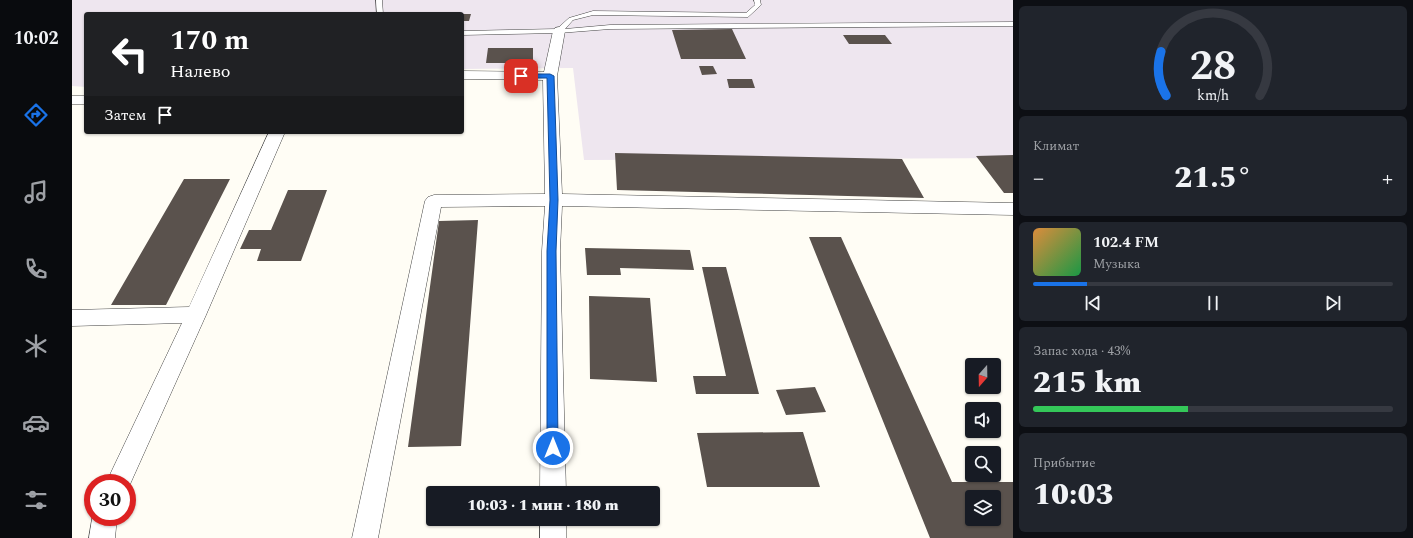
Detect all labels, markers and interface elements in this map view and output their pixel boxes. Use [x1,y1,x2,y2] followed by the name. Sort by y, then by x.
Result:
[170,19,249,62] text: 170 m
[13,25,59,52] text: 10:02
[104,28,156,80] icon: left
[1190,35,1236,98] text: 28
[170,58,230,85] text: Налево
[504,59,538,93] pin
[510,65,532,87] icon: arrive
[1197,85,1229,107] text: km/h
[22,101,50,129] icon: directions
[104,104,146,127] text: Затем
[154,104,176,126] icon: arrive
[1033,136,1079,156] text: Климат
[1174,155,1252,201] text: 21.5°
[1033,162,1044,195] text: −
[1382,162,1393,195] text: +
[22,178,50,206] icon: music
[1093,231,1159,254] text: 102.4 FM
[1093,254,1140,274] text: Музыка
[22,255,50,283] icon: phone
[1082,292,1104,314] icon: previous
[1202,292,1224,314] icon: pause
[1322,292,1344,314] icon: next
[22,332,50,360] icon: climate
[1033,341,1130,361] text: Запас хода · 43%
[965,358,1001,394] north arrow
[965,358,1001,526] map controls
[1033,360,1141,406] text: 215 km
[965,402,1001,438] button: sound
[22,409,50,437] icon: car
[532,427,574,469] position arrow
[965,446,1001,482] button: search
[1033,453,1095,473] text: Прибытие
[1033,472,1113,518] text: 10:03
[84,474,136,526] speed limit sign: 30
[22,486,50,514] icon: filters
[965,490,1001,526] button: layers
[467,494,619,517] text: 10:03 · 1 мин · 180 m

